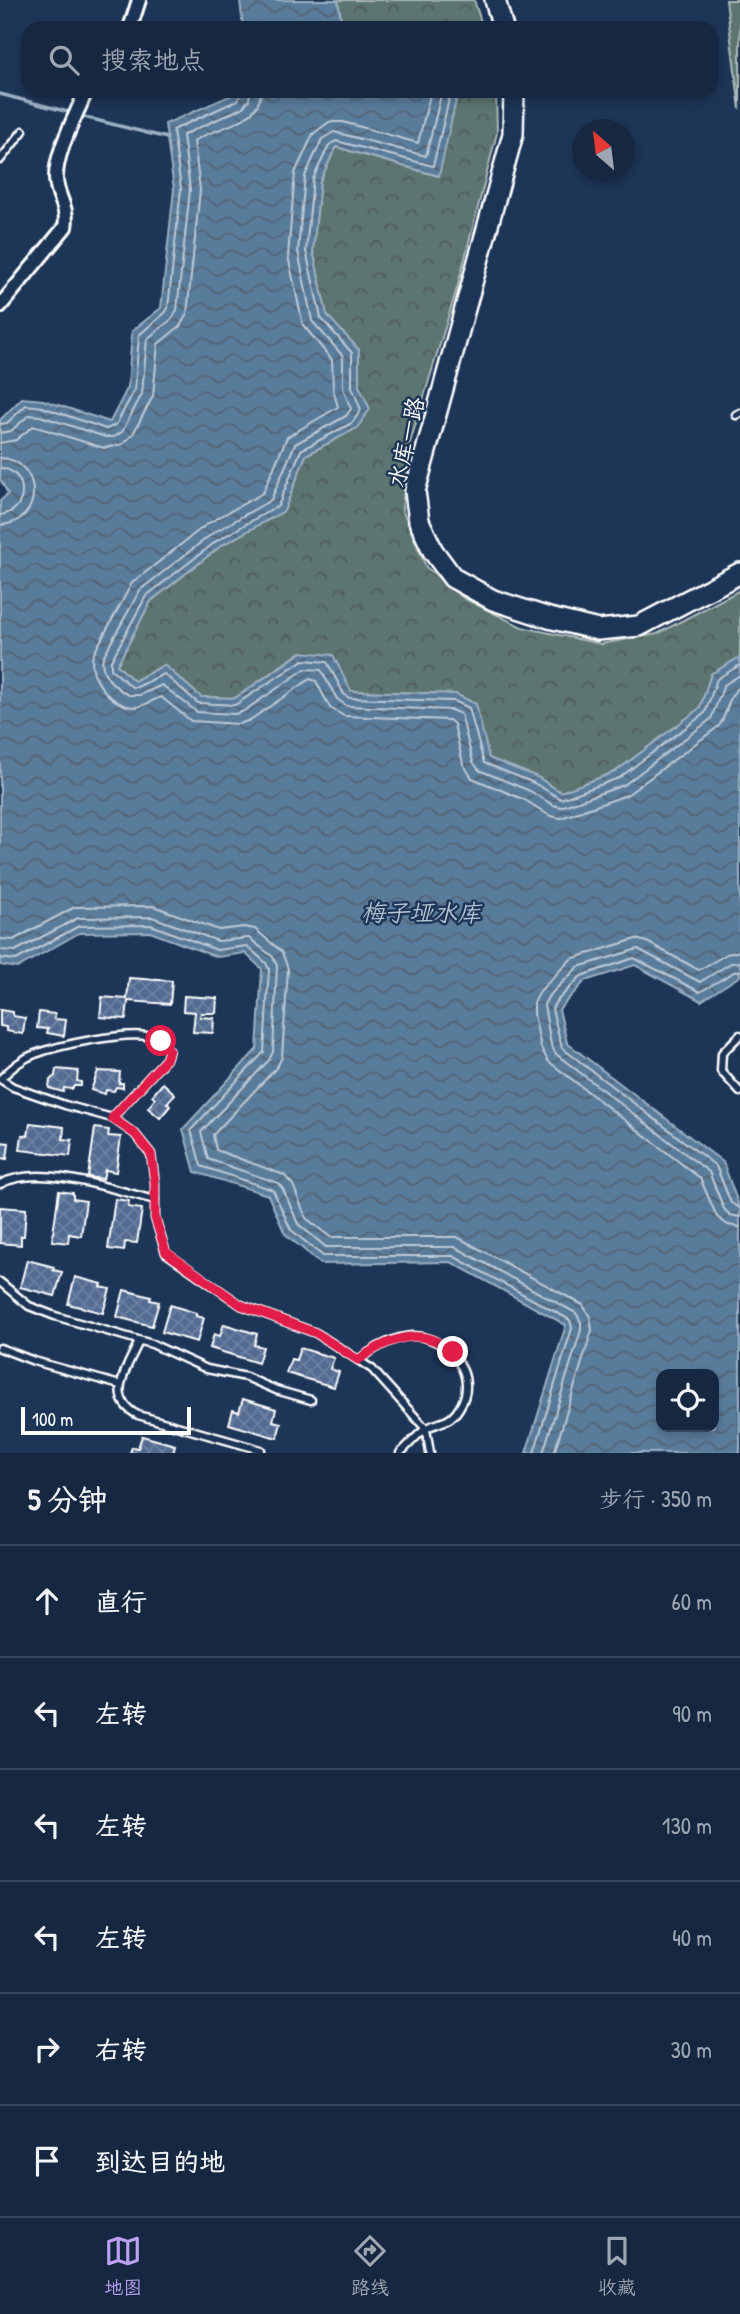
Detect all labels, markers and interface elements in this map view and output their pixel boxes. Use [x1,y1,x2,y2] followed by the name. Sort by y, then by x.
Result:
[21,21,719,98] search box
[45,41,83,79] icon: search
[101,42,205,77] text: 搜索地点
[572,119,635,182] north arrow
[380,394,431,490] street label: 水库一路
[361,896,483,928] water label: 梅子垭水库
[145,1025,176,1056] route start
[437,1336,468,1367] route end
[656,1369,719,1432] map controls
[656,1369,719,1432] button: locate
[21,1404,191,1436] scale bar
[32,1406,73,1432] text: 100 m
[28,1479,108,1519] text: 5 分钟
[600,1483,712,1514] text: 步行 · 350 m
[28,1582,66,1620] icon: ahead
[95,1584,147,1619] text: 直行
[672,1586,712,1617] text: 60 m
[28,1694,66,1732] icon: left
[95,1696,147,1731] text: 左转
[672,1698,712,1729] text: 90 m
[28,1806,66,1844] icon: left
[95,1808,147,1843] text: 左转
[662,1810,712,1841] text: 130 m
[28,1918,66,1956] icon: left
[95,1920,147,1955] text: 左转
[672,1922,712,1953] text: 40 m
[28,2030,66,2068] icon: right
[95,2032,147,2067] text: 右转
[670,2034,712,2065] text: 30 m
[28,2142,66,2180] icon: arrive
[95,2144,225,2179] text: 到达目的地
[104,2232,142,2300] tab: 地图
[351,2232,389,2300] tab: 路线
[598,2232,636,2300] tab: 收藏

